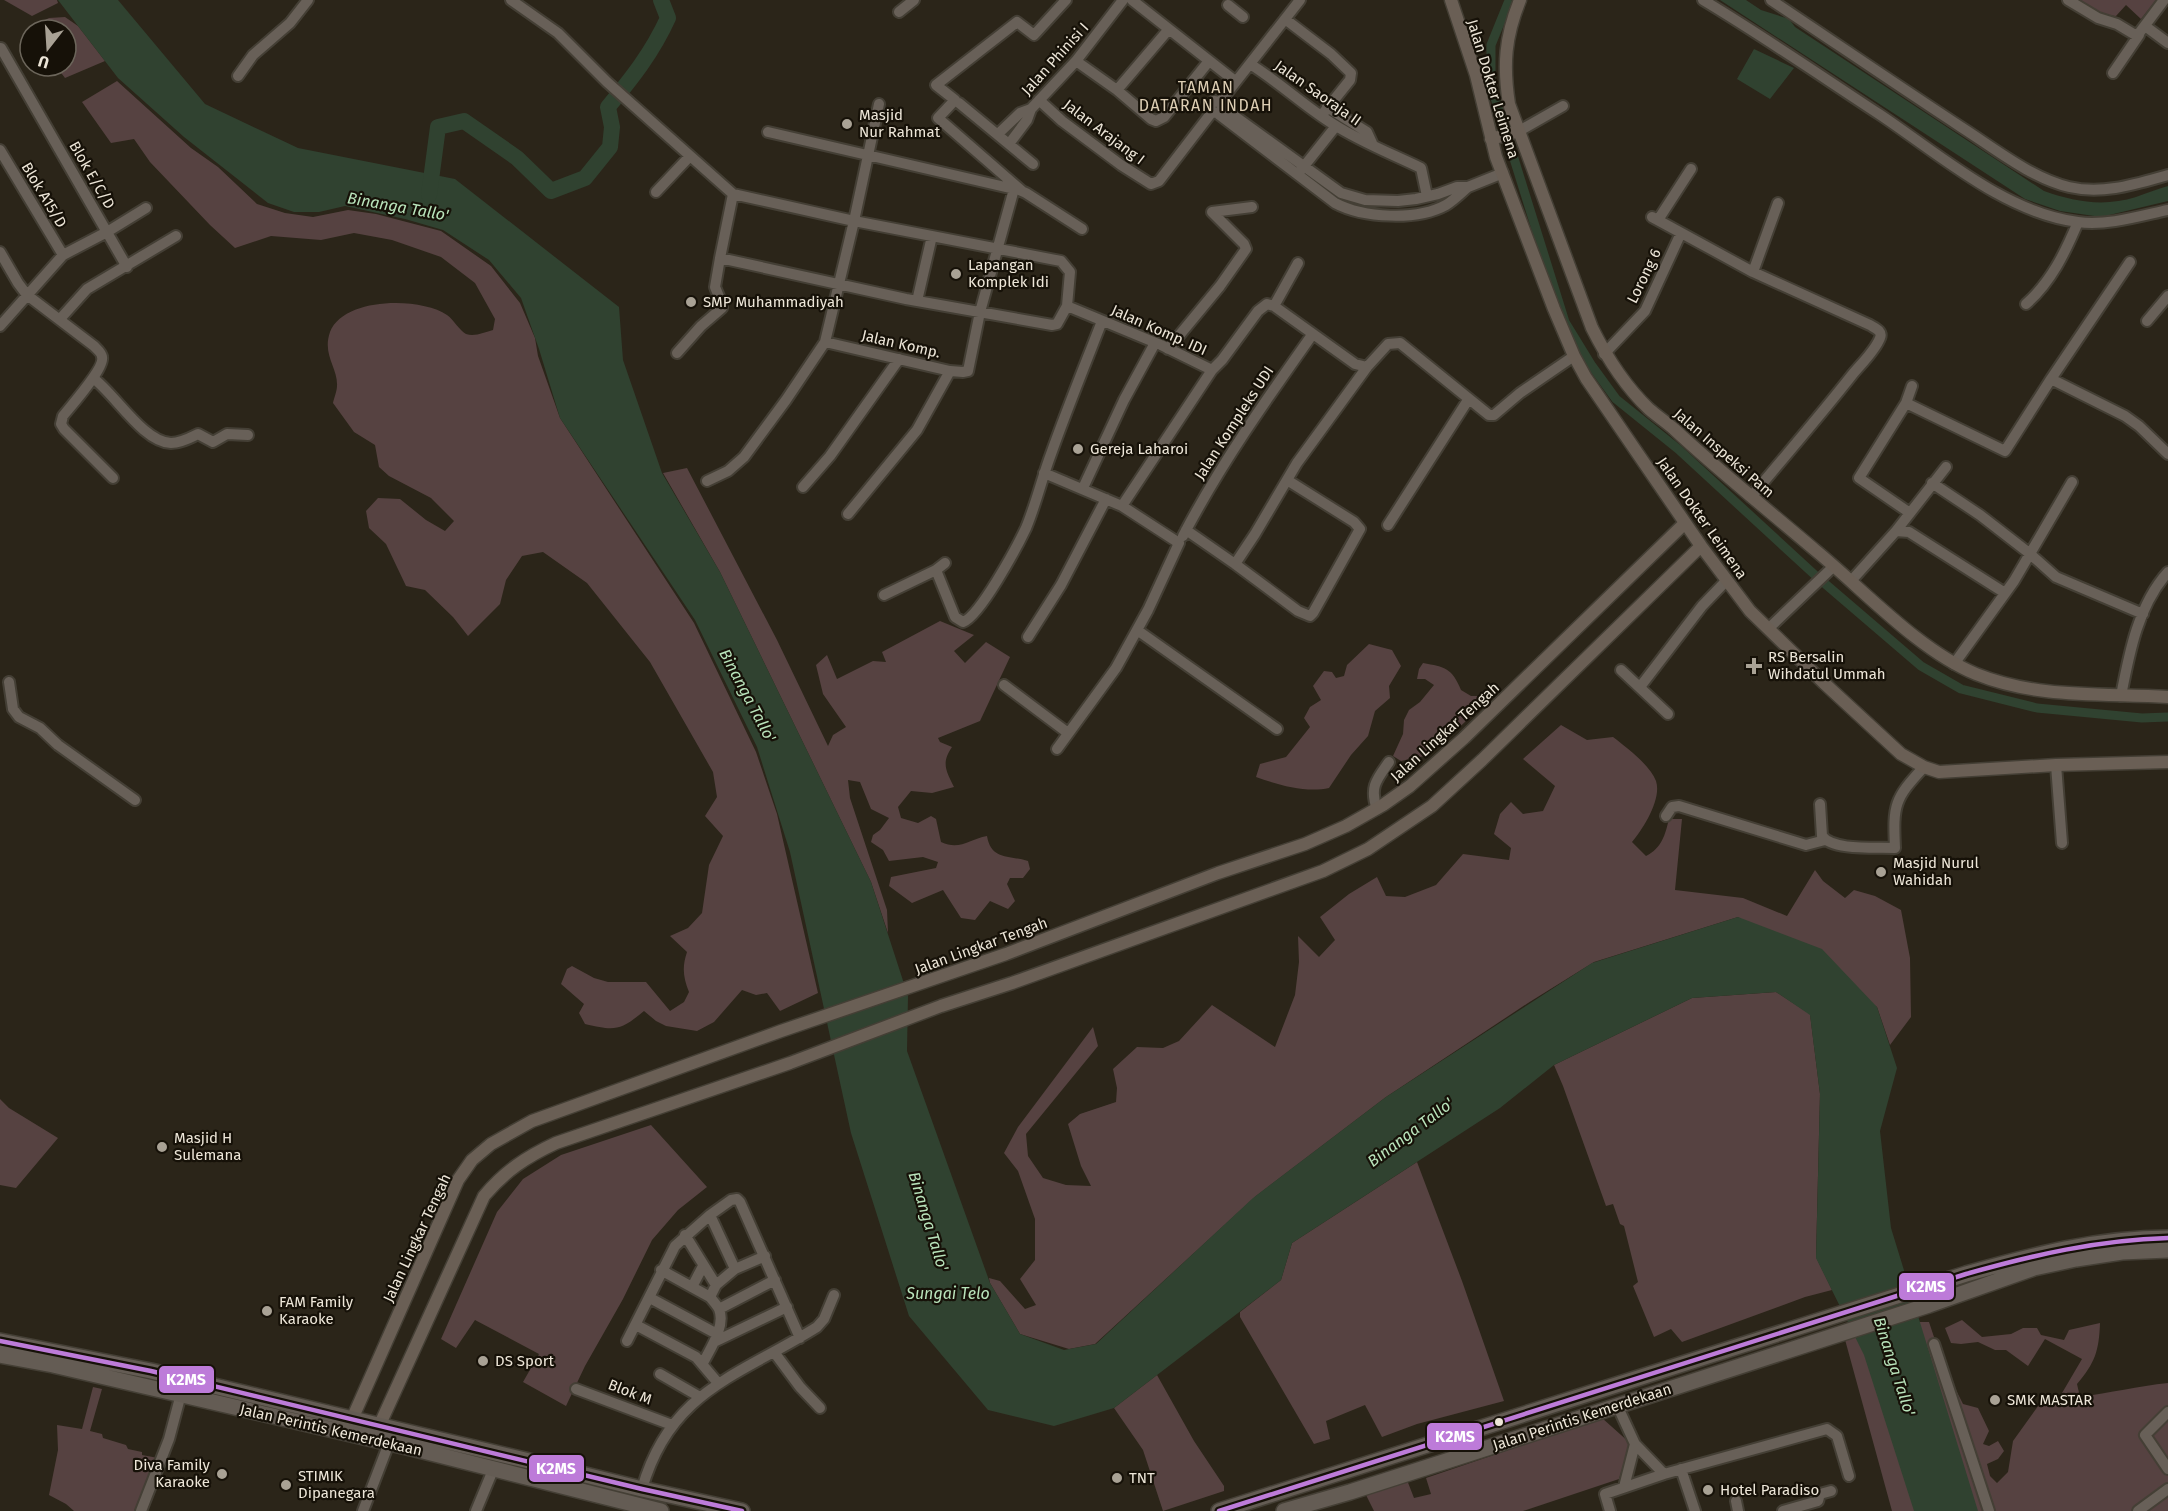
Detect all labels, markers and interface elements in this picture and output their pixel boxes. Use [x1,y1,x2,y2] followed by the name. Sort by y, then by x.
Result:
[1463,17,1523,161] street label: Jalan Dokter Leimena
[18,18,78,78] north arrow
[1018,19,1092,99] street label: Jalan Phinisi I
[36,51,52,72] text: U
[1271,57,1365,129] street label: Jalan Saoraja II
[1139,78,1273,115] district label: TAMAN DATARAN INDAH
[1060,96,1148,168] street label: Jalan Arajang I
[859,106,941,141] place label: Masjid Nur Rahmat
[840,117,854,131] marker: Masjid Nur Rahmat
[65,138,119,212] street label: Blok E/C/D
[18,159,70,231] street label: Blok A15/D
[346,188,451,225] water label: Binanga Tallo'
[1623,246,1665,306] street label: Lorong 6
[968,256,1049,291] place label: Lapangan Komplek Idi
[949,267,963,281] marker: Lapangan Komplek Idi
[703,293,844,311] place label: SMP Muhammadiyah
[684,295,698,309] marker: SMP Muhammadiyah
[1108,301,1210,359] street label: Jalan Komp. IDI
[860,326,942,362] street label: Jalan Komp.
[1190,363,1278,483] street label: Jalan Kompleks UDI
[1670,405,1778,501] street label: Jalan Inspeksi Pam
[1090,440,1188,458] place label: Gereja Laharoi
[1071,442,1085,456] marker: Gereja Laharoi
[1653,454,1751,582] street label: Jalan Dokter Leimena
[715,646,780,745] water label: Binanga Tallo'
[1768,648,1886,683] place label: RS Bersalin Wihdatul Ummah
[1745,657,1763,675] marker: RS Bersalin Wihdatul Ummah
[1387,679,1503,785] street label: Jalan Lingkar Tengah
[1893,854,1980,889] place label: Masjid Nurul Wahidah
[1874,865,1888,879] marker: Masjid Nurul Wahidah
[912,914,1050,978] street label: Jalan Lingkar Tengah
[1364,1094,1457,1171] water label: Binanga Tallo'
[174,1129,241,1164] place label: Masjid H Sulemana
[155,1140,169,1154] marker: Masjid H Sulemana
[904,1169,953,1273] water label: Binanga Tallo'
[379,1171,455,1305] street label: Jalan Lingkar Tengah
[1898,1272,1955,1301] line badge: K2MS
[1906,1277,1946,1296] text: K2MS
[905,1284,990,1303] water label: Sungai Telo
[279,1293,354,1328] place label: FAM Family Karaoke
[260,1304,274,1318] marker: FAM Family Karaoke
[1870,1315,1920,1418] water label: Binanga Tallo'
[495,1352,554,1370] place label: DS Sport
[476,1354,490,1368] marker: DS Sport
[158,1365,215,1394] line badge: K2MS
[166,1370,206,1389] text: K2MS
[606,1375,654,1409] street label: Blok M
[1491,1380,1673,1454] street label: Jalan Perintis Kemerdekaan
[2007,1391,2092,1409] place label: SMK MASTAR
[1988,1393,2002,1407] marker: SMK MASTAR
[238,1400,424,1460] street label: Jalan Perintis Kemerdekaan
[1493,1416,1505,1428] unlabelled marker
[1426,1422,1483,1451] line badge: K2MS
[1435,1427,1475,1446] text: K2MS
[528,1454,585,1483] line badge: K2MS
[133,1456,211,1491] place label: Diva Family Karaoke
[536,1459,576,1478] text: K2MS
[215,1467,229,1481] marker: Diva Family Karaoke
[298,1467,375,1502] place label: STIMIK Dipanegara
[1129,1469,1155,1487] place label: TNT
[1110,1471,1124,1485] marker: TNT
[279,1478,293,1492] marker: STIMIK Dipanegara
[1720,1481,1819,1499] place label: Hotel Paradiso
[1701,1483,1715,1497] marker: Hotel Paradiso

